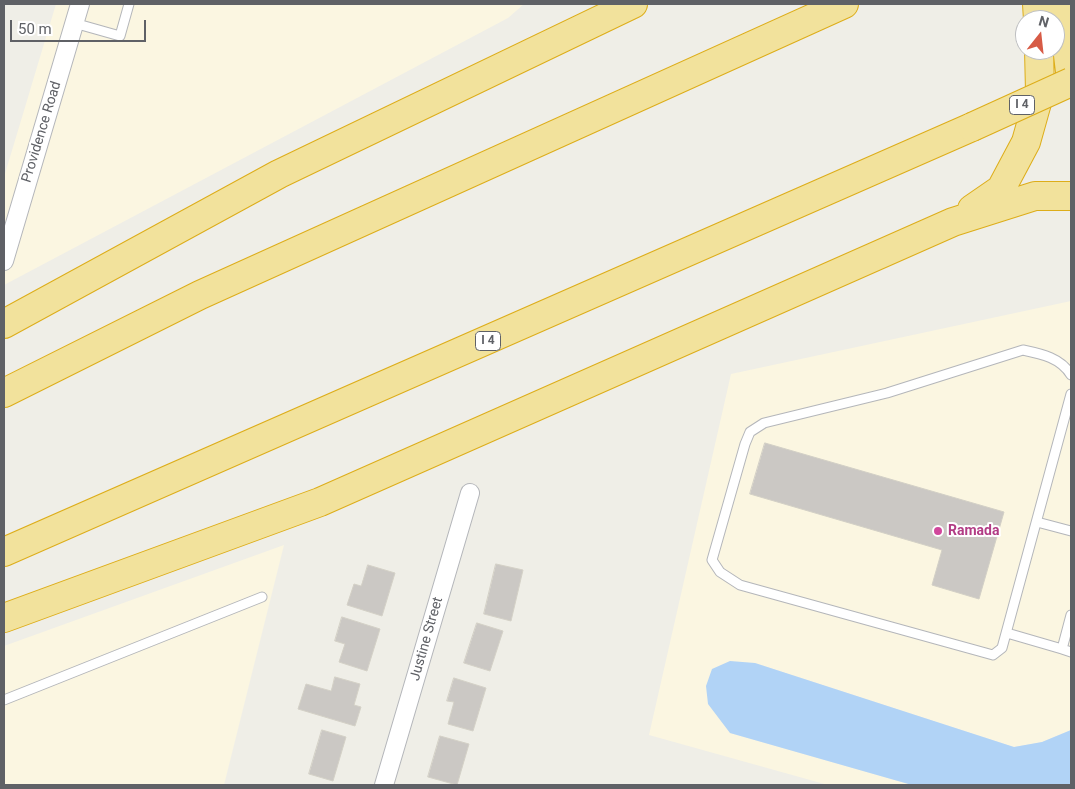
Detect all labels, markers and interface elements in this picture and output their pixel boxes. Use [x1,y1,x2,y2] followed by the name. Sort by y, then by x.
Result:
[12,10,149,42] scale bar
[1015,10,1065,60] north arrow
[1037,12,1051,31] text: N
[18,20,52,38] text: 50 m
[19,79,65,185] street label: Providence Road
[1010,96,1034,114] road number: I 4
[476,332,500,351] road number: I 4
[948,523,999,539] place label: Ramada
[932,525,944,537] marker: Ramada
[407,595,447,683] street label: Justine Street

